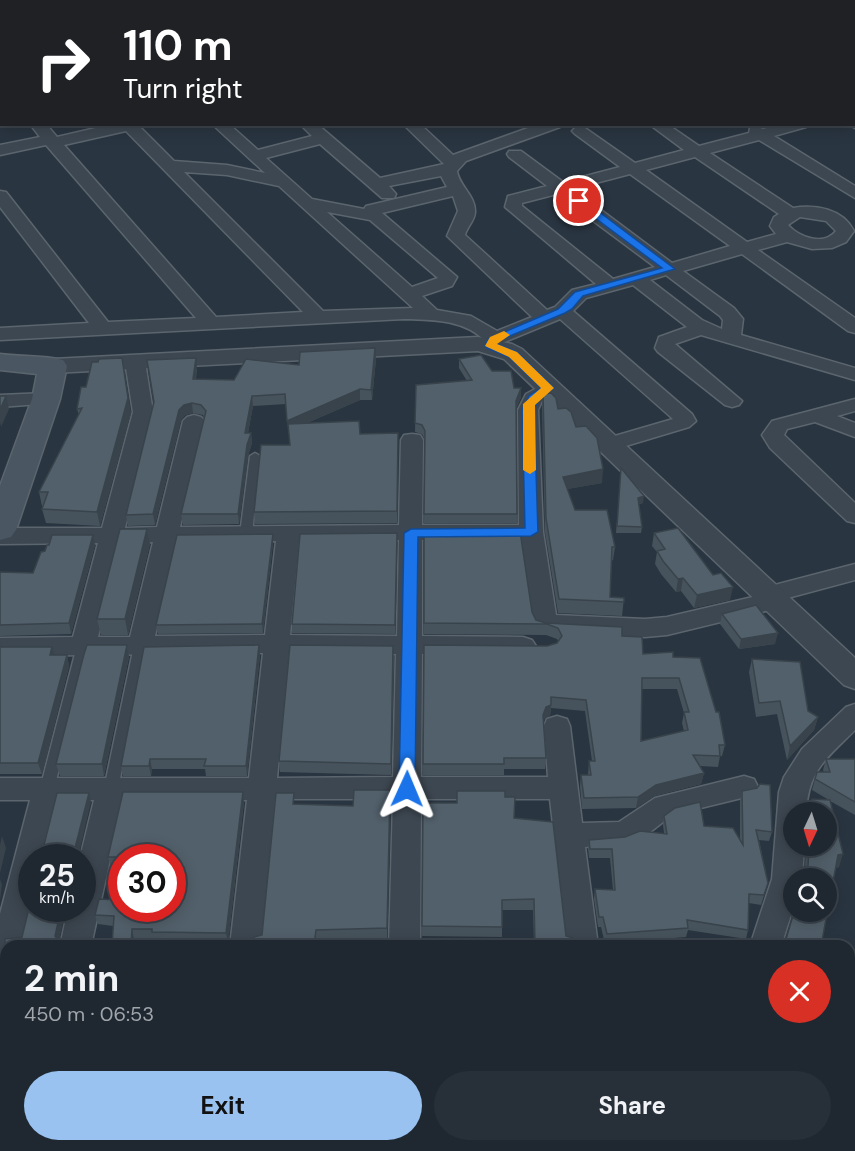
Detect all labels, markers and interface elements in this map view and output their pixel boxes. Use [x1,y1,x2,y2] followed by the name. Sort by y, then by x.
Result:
[123,18,233,73] text: 110 m
[24,24,102,102] icon: right
[123,71,243,106] text: Turn right
[553,175,604,226] pin
[562,184,595,217] icon: arrive
[375,757,439,821] position arrow
[783,802,837,856] north arrow
[783,802,837,922] map controls
[108,844,186,922] speed limit sign: 30
[39,856,75,895] text: 25
[783,868,837,922] button: search
[39,888,75,908] text: km/h
[24,955,119,1002] text: 2 min
[768,960,831,1023] button: close
[24,1001,154,1027] text: 450 m · 06:53
[24,1071,422,1140] button: Exit
[434,1071,831,1140] button: Share

